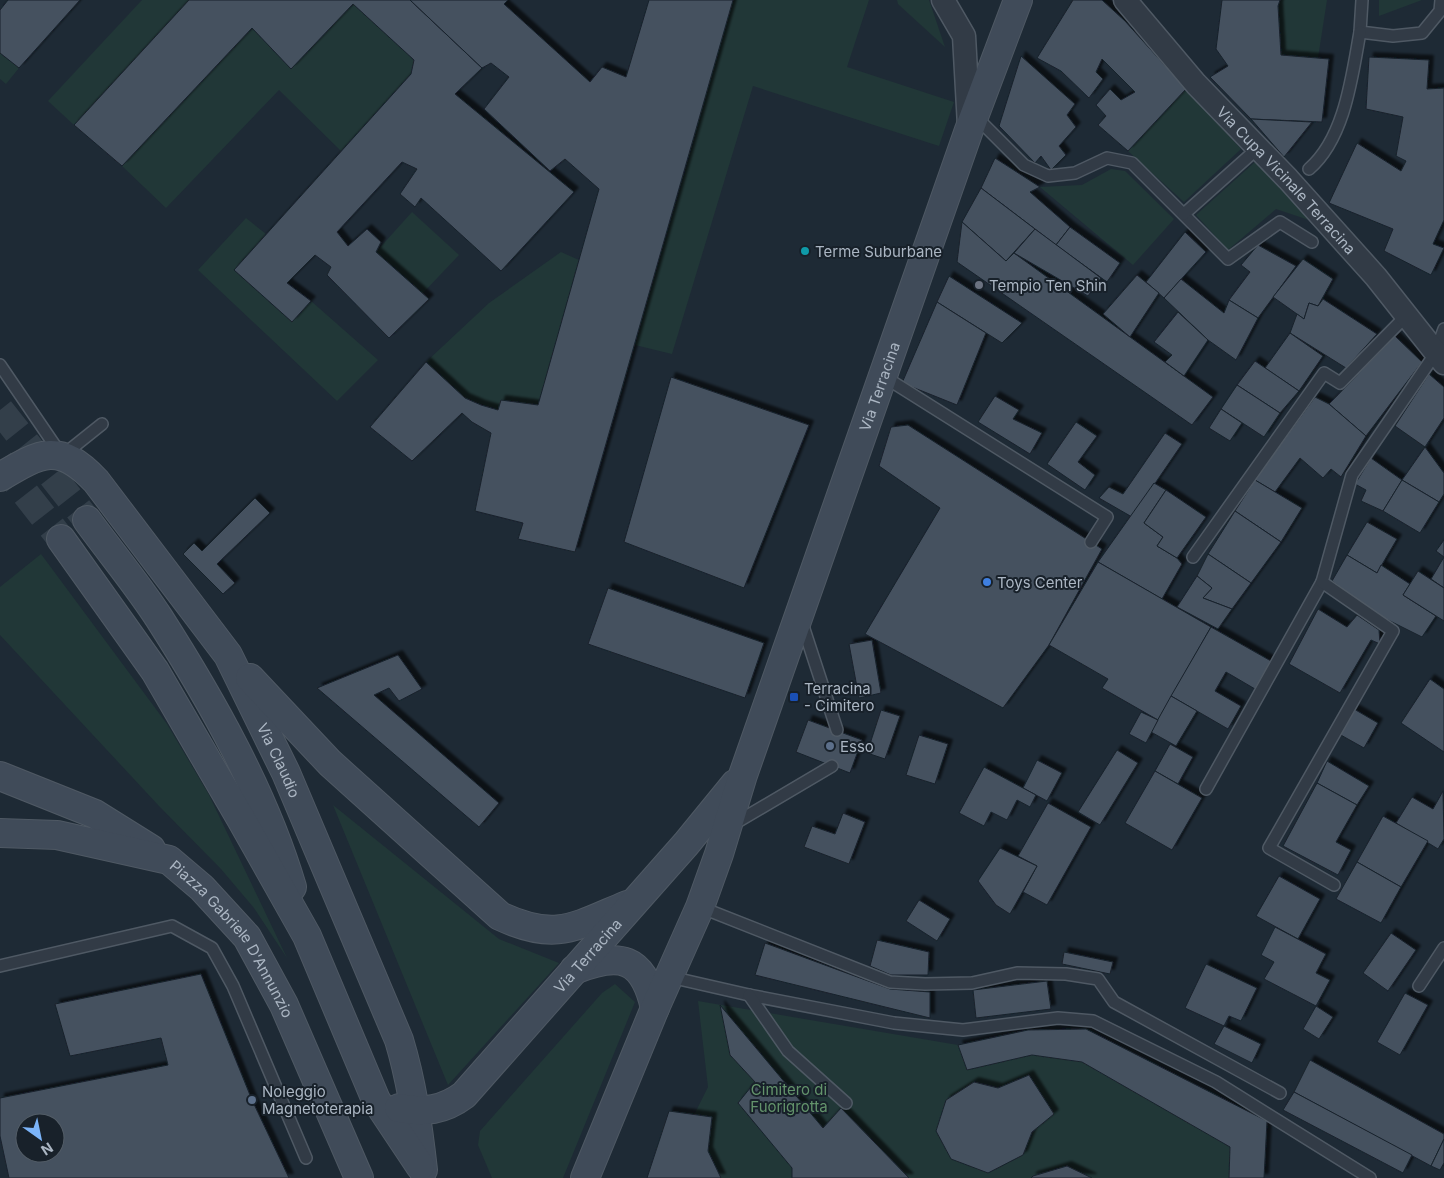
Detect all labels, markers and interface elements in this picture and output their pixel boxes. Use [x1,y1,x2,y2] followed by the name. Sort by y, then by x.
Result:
[1213,102,1360,258] street label: Via Cupa Vicinale Terracina
[815,242,942,261] place label: Terme Suburbane
[799,245,811,257] marker: Terme Suburbane
[989,276,1107,295] place label: Tempio Ten Shin
[973,279,985,291] marker: Tempio Ten Shin
[855,339,904,434] street label: Via Terracina
[997,573,1083,592] place label: Toys Center
[981,576,993,588] marker: Toys Center
[804,679,874,715] place label: Terracina - Cimitero
[788,691,800,703] marker: Terracina - Cimitero
[253,720,305,800] street label: Via Claudio
[840,737,874,756] place label: Esso
[824,740,836,752] marker: Esso
[166,856,298,1021] street label: Piazza Gabriele D'Annunzio
[549,914,626,997] street label: Via Terracina
[750,1080,828,1116] park label: Cimitero di Fuorigrotta
[262,1082,373,1118] place label: Noleggio Magnetoterapia
[246,1094,258,1106] marker: Noleggio Magnetoterapia
[15,1113,65,1163] north arrow
[38,1139,56,1159] text: N

